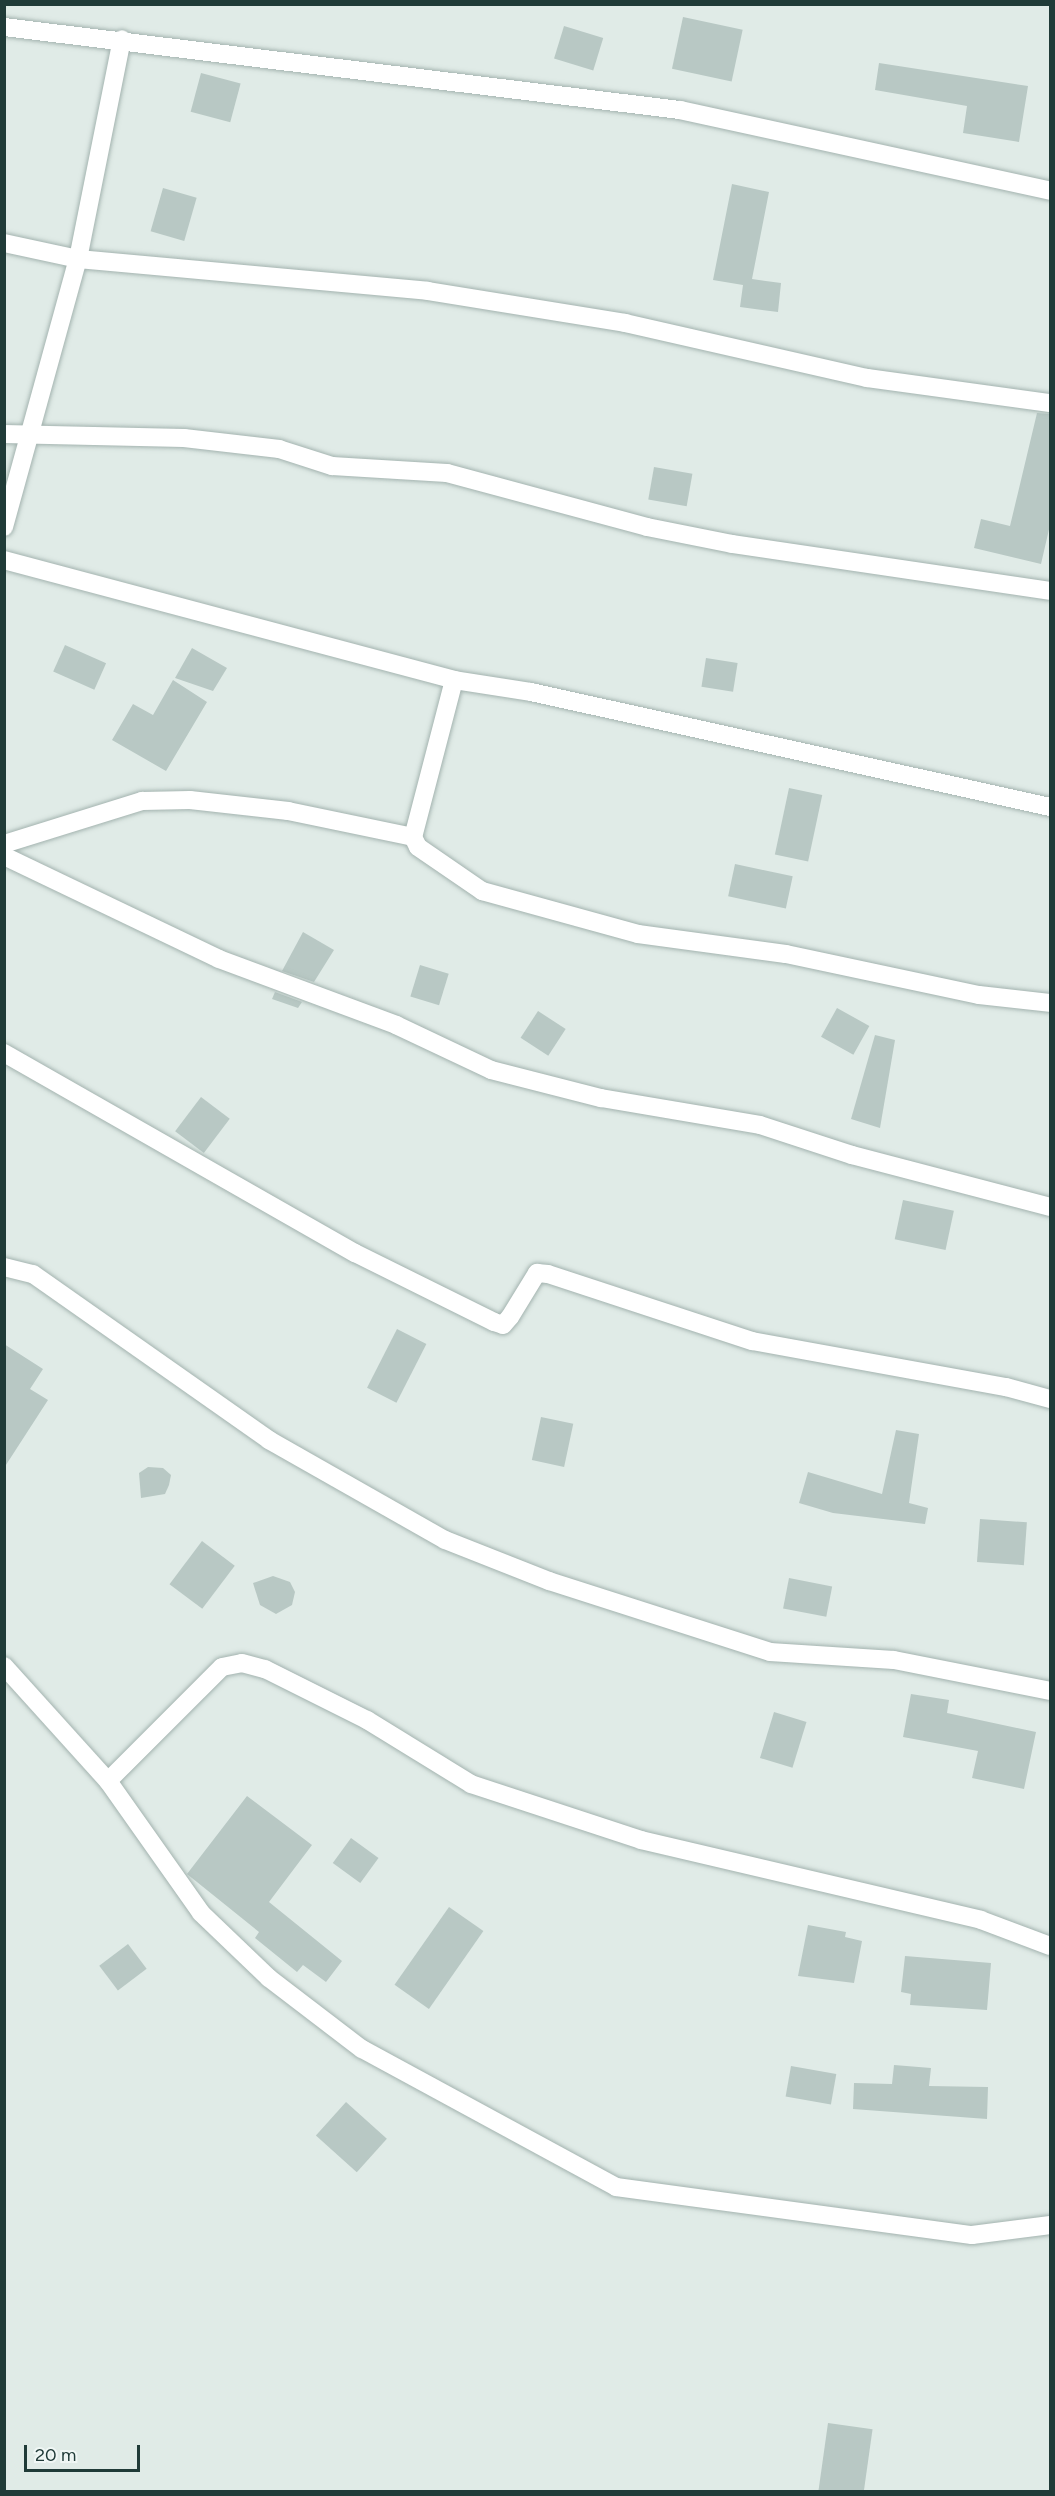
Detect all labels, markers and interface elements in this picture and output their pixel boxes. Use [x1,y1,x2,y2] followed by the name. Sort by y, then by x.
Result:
[27,2433,142,2471] scale bar
[35,2444,76,2466] text: 20 m

